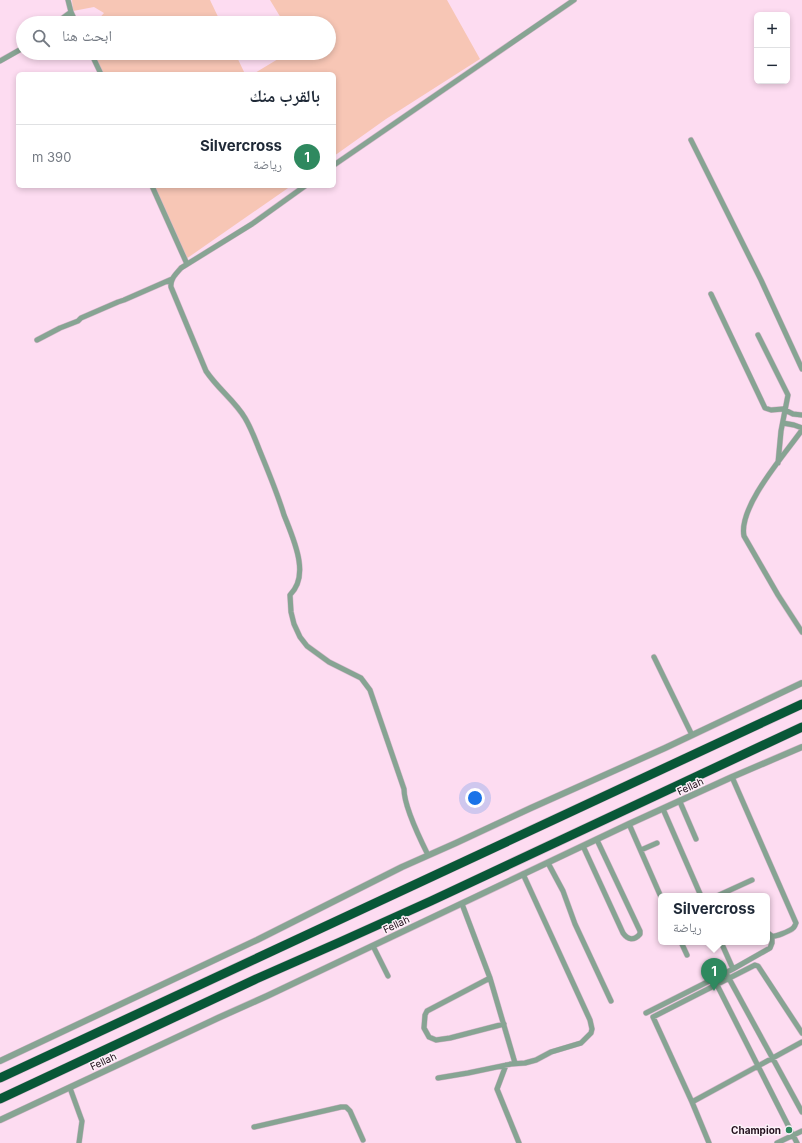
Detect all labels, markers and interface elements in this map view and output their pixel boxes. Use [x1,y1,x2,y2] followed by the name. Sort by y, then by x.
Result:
[754,12,790,84] map controls
[754,12,790,48] button: +
[16,16,336,60] search box
[62,26,112,45] text: ابحث هنا
[30,27,52,49] icon: search
[754,48,790,84] button: −
[250,86,320,106] text: بالقرب منك
[200,136,282,155] text: Silvercross
[32,149,71,165] text: 390 m
[304,149,310,165] text: 1
[253,156,282,172] text: رياضة
[675,775,705,797] street label: Fellah
[465,788,485,808] your location
[658,893,770,945] popup
[673,899,755,918] text: Silvercross
[381,913,411,935] street label: Fellah
[673,919,702,935] text: رياضة
[701,958,727,991] pin: 1
[88,1050,118,1072] street label: Fellah
[731,1124,781,1136] place label: Champion
[784,1125,794,1135] marker: Champion

